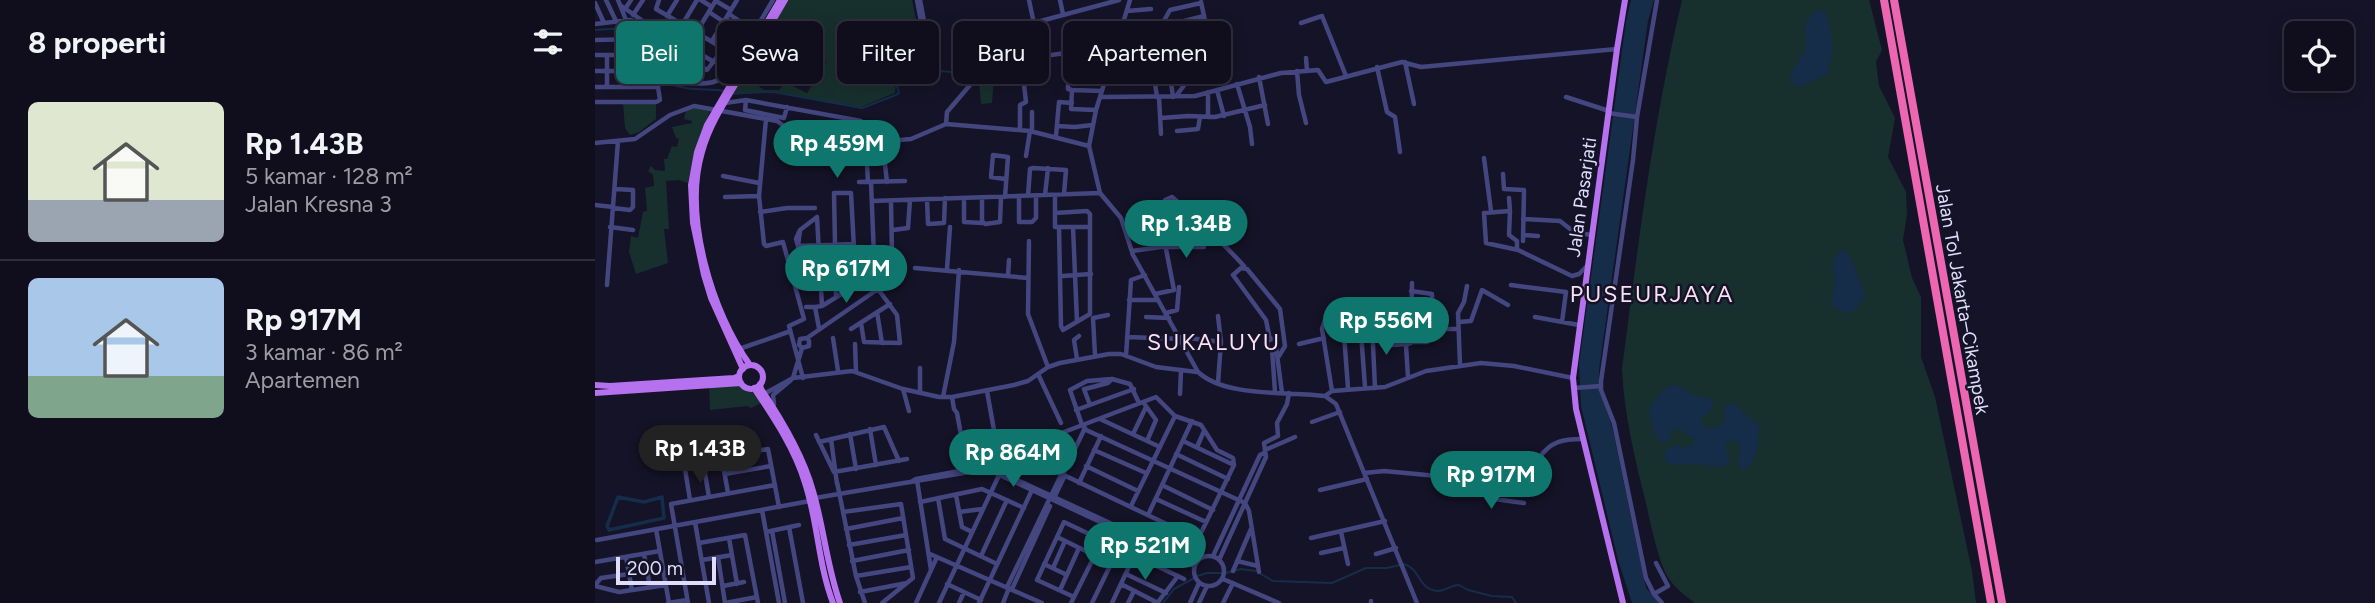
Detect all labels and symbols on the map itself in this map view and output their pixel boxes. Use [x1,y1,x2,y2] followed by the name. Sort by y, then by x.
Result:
[772,120,902,180] pin: Rp 459M
[1562,136,1601,258] street label: Jalan Pasarjati
[1931,182,1994,417] street label: Jalan Tol Jakarta–Cikampek
[1114,201,1258,260] pin: Rp 1.34B
[781,246,911,305] pin: Rp 617M
[1570,280,1734,308] district label: PUSEURJAYA
[1321,298,1451,357] pin: Rp 556M
[1147,328,1281,356] district label: SUKALUYU
[628,426,772,485] pin: Rp 1.43B
[948,430,1078,489] pin: Rp 864M
[1426,452,1556,511] pin: Rp 917M
[1080,522,1210,582] pin: Rp 521M
[616,554,716,586] scale bar

